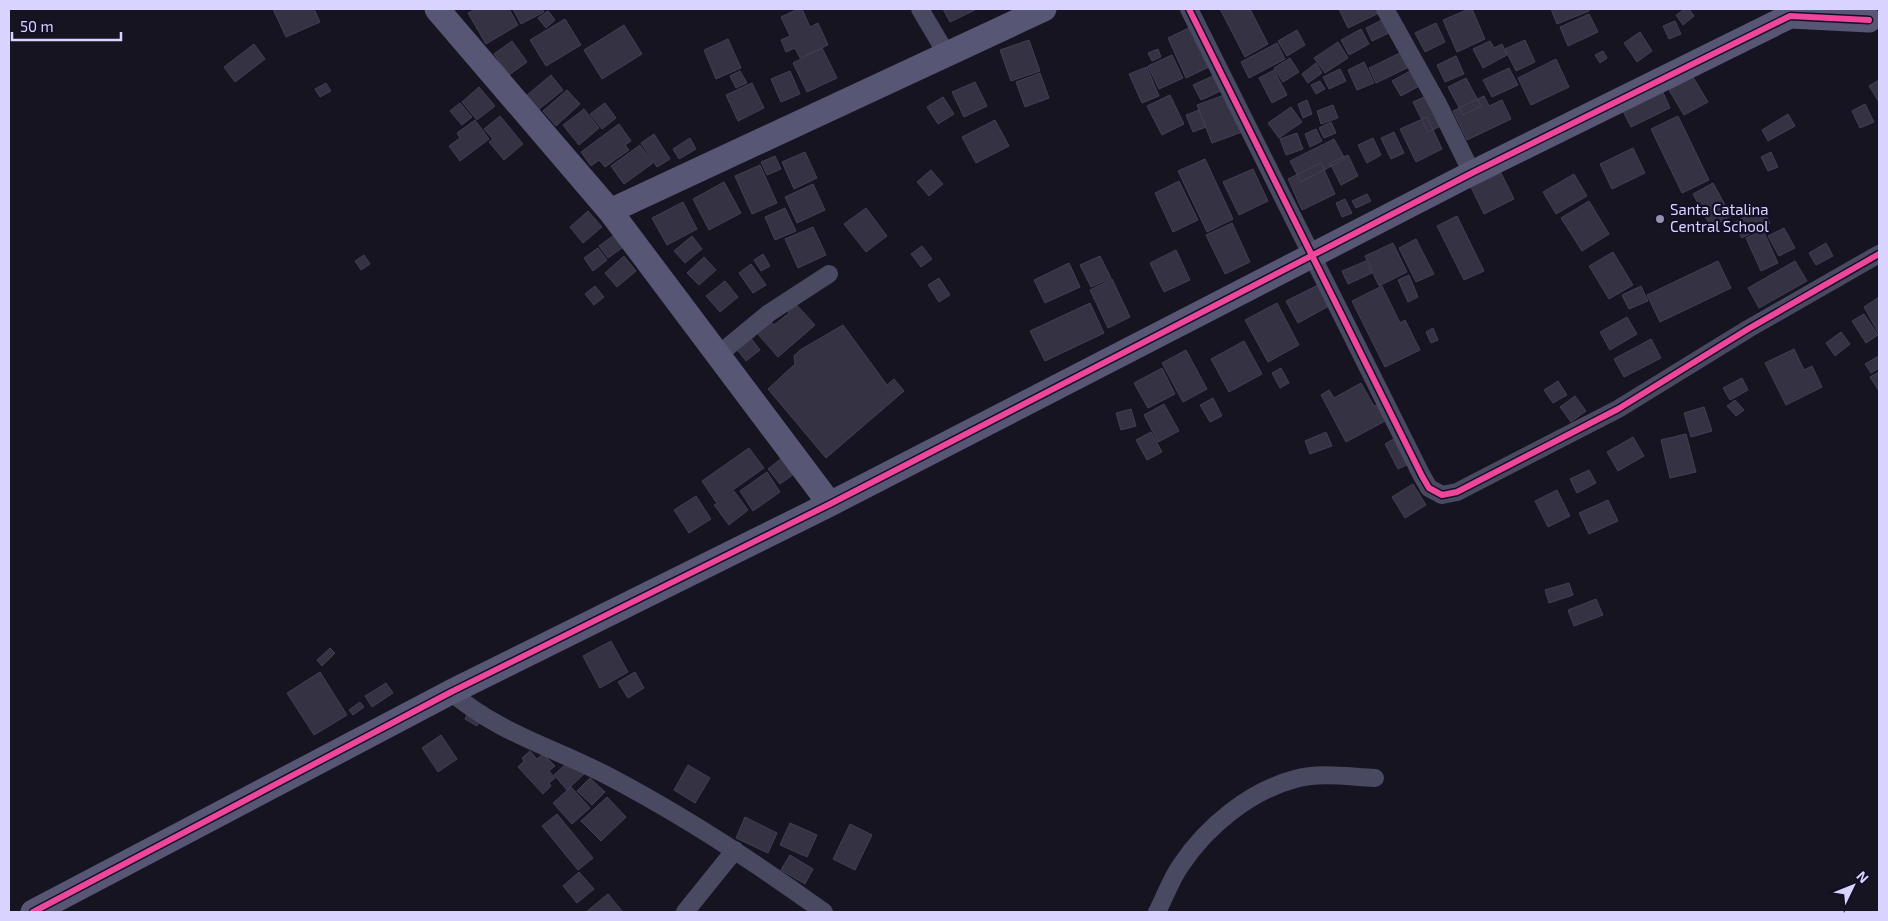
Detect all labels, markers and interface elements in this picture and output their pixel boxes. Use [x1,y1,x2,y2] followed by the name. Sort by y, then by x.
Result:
[12,10,121,42] scale bar
[20,17,54,35] text: 50 m
[1670,200,1769,235] place label: Santa Catalina Central School
[1654,213,1666,225] marker: Santa Catalina Central School
[1828,861,1878,911] north arrow
[1853,867,1873,886] text: N

